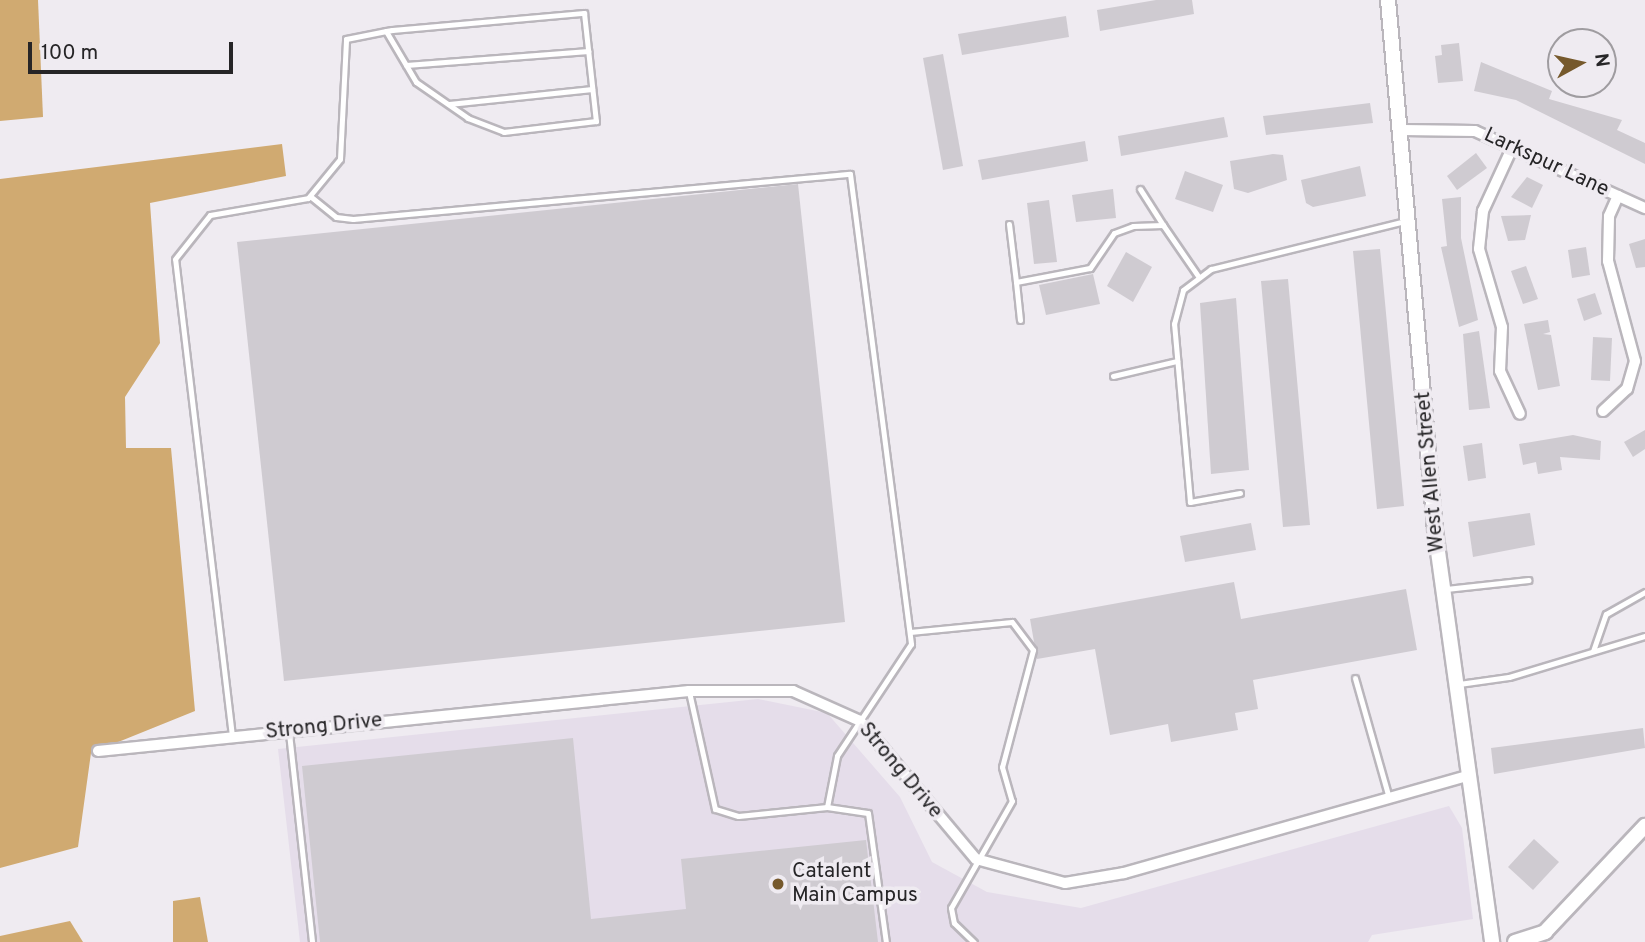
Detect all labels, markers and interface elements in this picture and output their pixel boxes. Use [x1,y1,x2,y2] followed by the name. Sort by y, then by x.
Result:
[32,28,236,72] scale bar
[1547,28,1617,98] north arrow
[41,40,98,67] text: 100 m
[1588,52,1614,69] text: N
[1479,123,1613,203] street label: Larkspur Lane
[1411,390,1451,554] street label: West Allen Street
[264,708,384,746] street label: Strong Drive
[853,718,947,824] street label: Strong Drive
[792,859,918,909] place label: Catalent Main Campus
[770,876,786,892] marker: Catalent Main Campus

